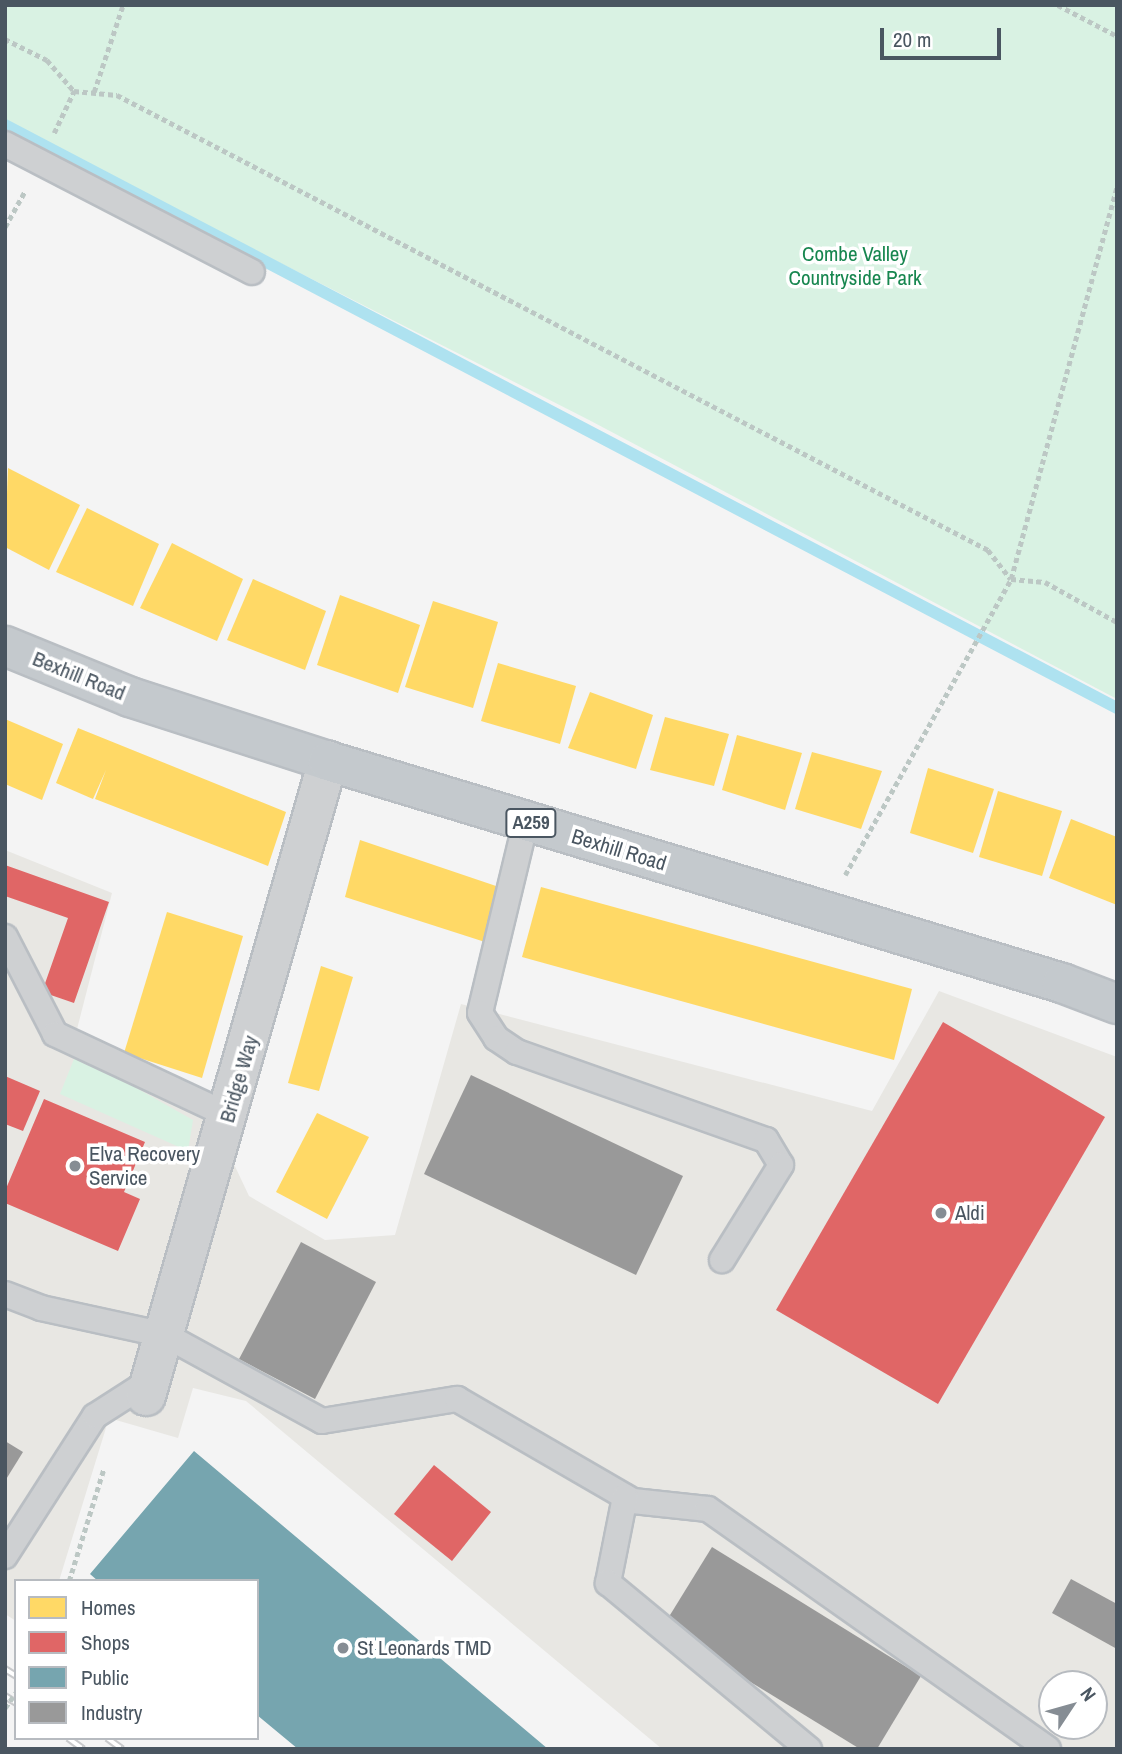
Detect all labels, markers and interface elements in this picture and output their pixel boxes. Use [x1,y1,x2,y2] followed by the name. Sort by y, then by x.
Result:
[884,14,1005,58] scale bar
[893,25,931,54] text: 20 m
[788,241,922,291] park label: Combe Valley Countryside Park
[29,646,129,706] street label: Bexhill Road
[505,808,557,838] road number: A259
[569,824,669,876] street label: Bexhill Road
[215,1033,263,1125] street label: Bridge Way
[89,1141,200,1191] place label: Elva Recovery Service
[67,1158,83,1174] marker: Elva Recovery Service
[955,1200,985,1226] place label: Aldi
[933,1205,949,1221] marker: Aldi
[14,1579,259,1740] legend
[81,1593,136,1622] text: Homes
[81,1628,130,1657] text: Shops
[357,1635,492,1661] place label: St Leonards TMD
[335,1640,351,1656] marker: St Leonards TMD
[81,1663,129,1692] text: Public
[1038,1670,1108,1740] north arrow
[1075,1682,1102,1706] text: N
[81,1698,142,1727] text: Industry

